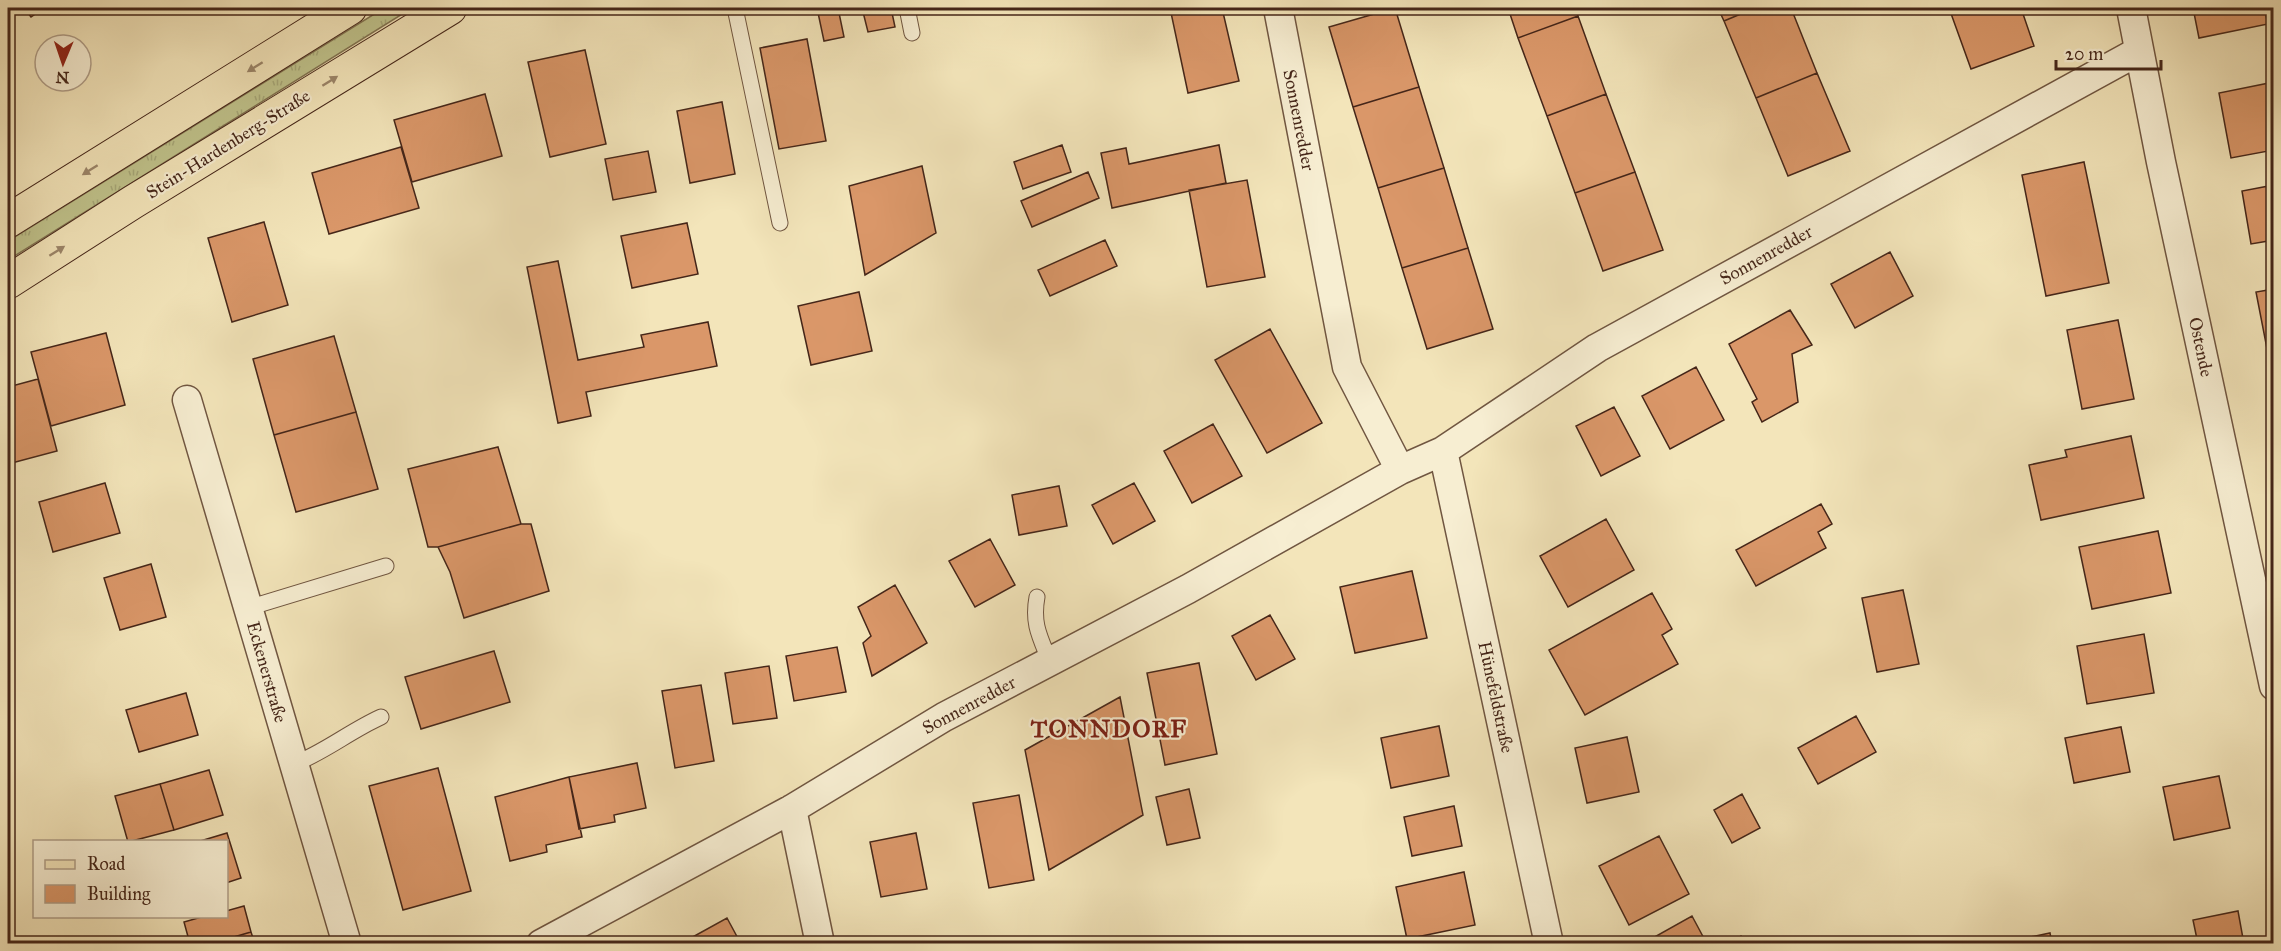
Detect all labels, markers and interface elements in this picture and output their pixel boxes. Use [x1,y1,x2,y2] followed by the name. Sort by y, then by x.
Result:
[33,33,93,93] north arrow
[2056,33,2161,71] scale bar
[2065,43,2103,65] text: 20 m
[247,61,263,72] one-way arrow
[1278,67,1320,173] street label: Sonnenredder
[55,68,70,87] text: N
[322,76,338,87] one-way arrow
[142,85,315,204] street label: Stein-Hardenberg-Straße
[81,164,98,175] one-way arrow
[1716,220,1816,290] street label: Sonnenredder
[49,245,65,256] one-way arrow
[2184,315,2218,379] street label: Ostende
[242,619,292,725] street label: Eckenerstraße
[1473,639,1519,755] street label: Hünefeldstraße
[918,671,1020,739] street label: Sonnenredder
[1030,714,1187,744] district label: TONNDORF
[33,840,228,918] legend
[87,853,125,875] text: Road
[87,883,151,906] text: Building

